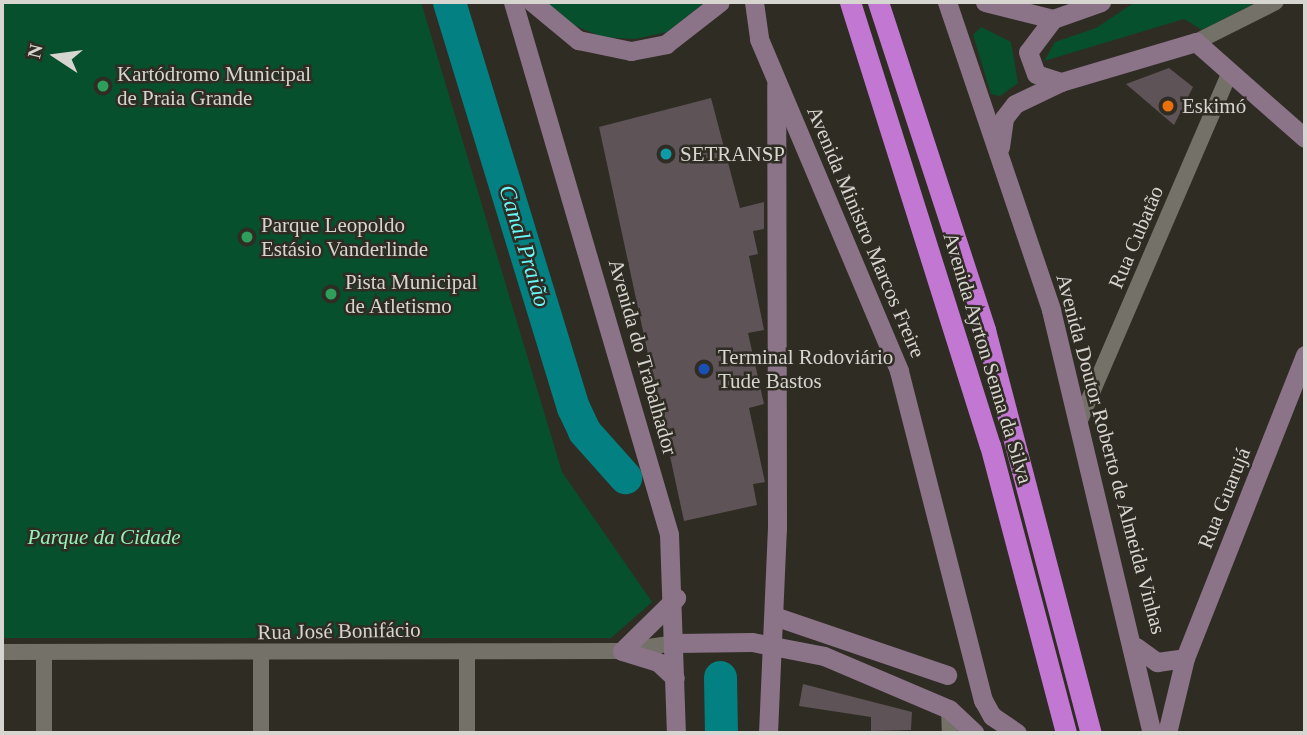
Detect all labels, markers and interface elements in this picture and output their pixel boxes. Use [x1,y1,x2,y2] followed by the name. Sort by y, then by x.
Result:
[21,21,91,91] north arrow
[23,42,47,60] text: N
[117,61,311,111] place label: Kartódromo Municipal de Praia Grande
[95,78,111,94] marker: Kartódromo Municipal de Praia Grande
[1182,93,1246,119] place label: Eskimó
[1160,98,1176,114] marker: Eskimó
[801,102,931,362] street label: Avenida Ministro Marcos Freire
[680,141,785,167] place label: SETRANSP
[658,146,674,162] marker: SETRANSP
[492,182,556,310] water label: Canal Praião
[1103,182,1169,292] street label: Rua Cubatão
[261,212,428,262] place label: Parque Leopoldo Estásio Vanderlinde
[239,229,255,245] marker: Parque Leopoldo Estásio Vanderlinde
[938,229,1038,487] street label: Avenida Ayrton Senna da Silva
[603,256,683,458] street label: Avenida do Trabalhador
[345,269,477,319] place label: Pista Municipal de Atletismo
[1051,270,1171,638] street label: Avenida Doutor Roberto de Almeida Vinhas
[323,286,339,302] marker: Pista Municipal de Atletismo
[718,344,893,394] place label: Terminal Rodoviário Tude Bastos
[696,361,712,377] marker: Terminal Rodoviário Tude Bastos
[1192,444,1256,552] street label: Rua Guarujá
[27,524,181,550] park label: Parque da Cidade
[257,617,421,645] street label: Rua José Bonifácio

